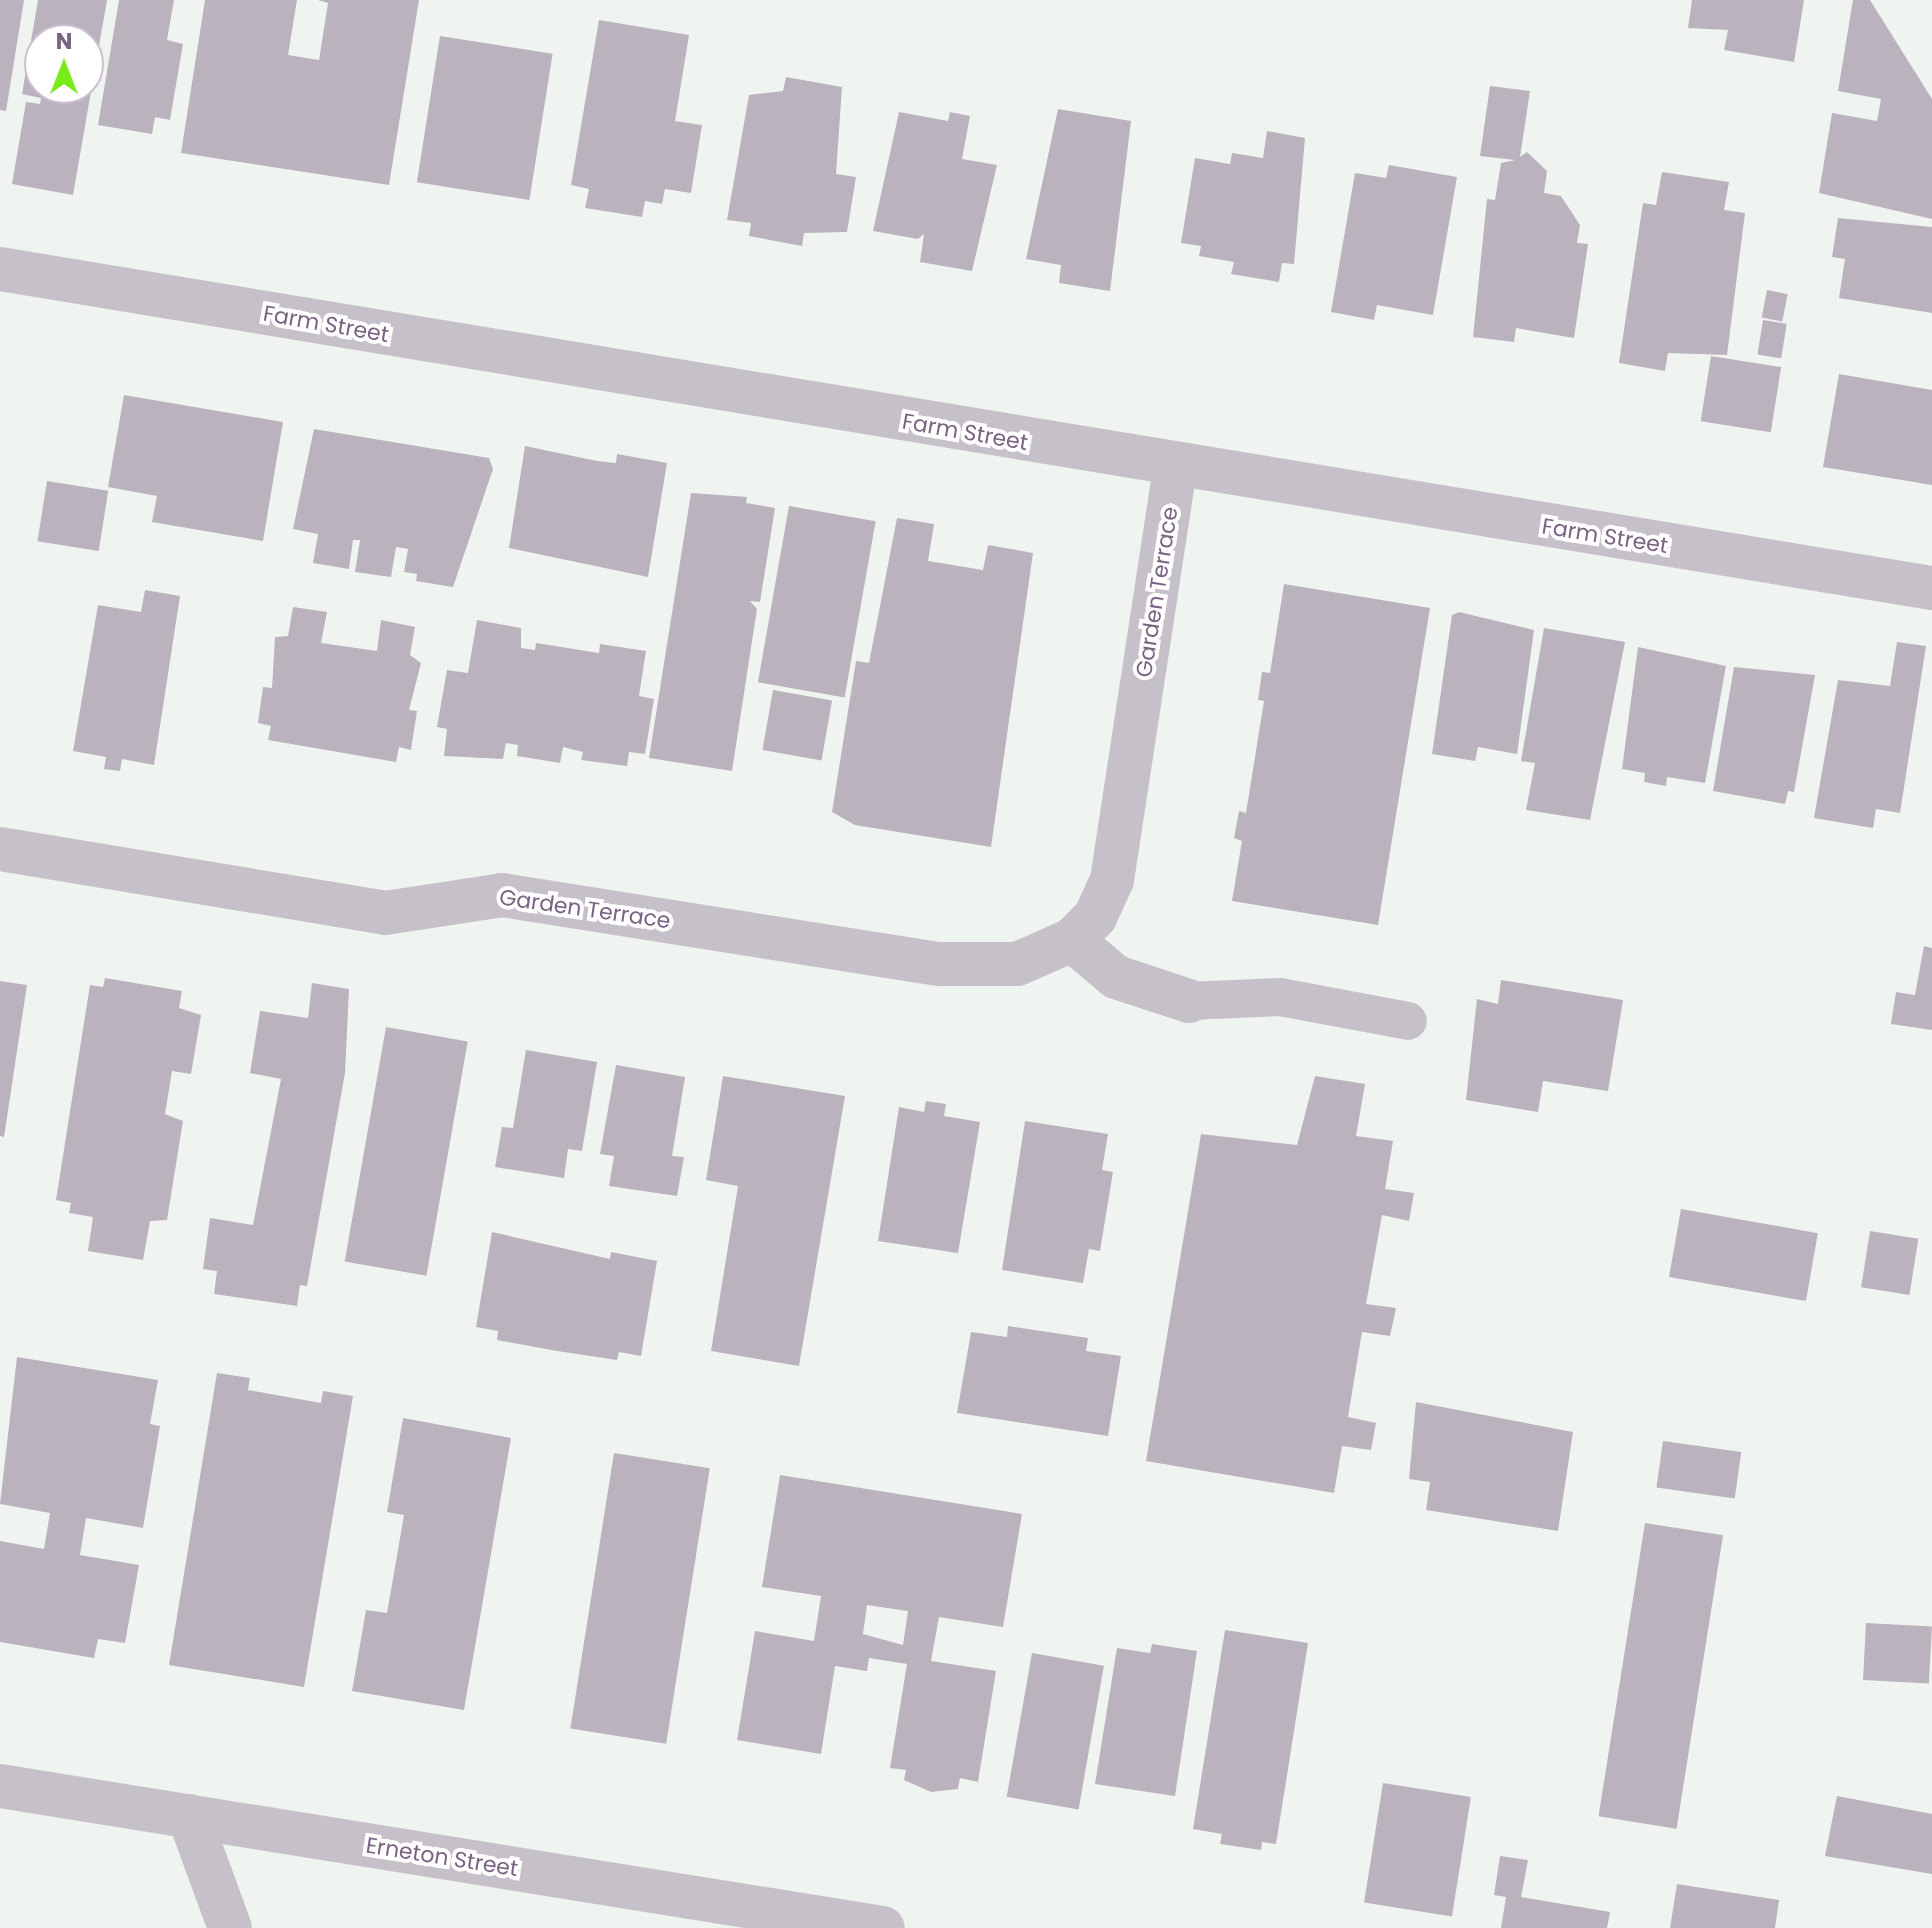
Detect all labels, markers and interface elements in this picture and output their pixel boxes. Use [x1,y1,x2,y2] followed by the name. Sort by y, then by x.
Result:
[24,24,104,104] north arrow
[56,26,72,57] text: N
[261,300,391,348] street label: Farm Street
[900,408,1030,456] street label: Farm Street
[1130,505,1184,679] street label: Garden Terrace
[1540,513,1670,559] street label: Farm Street
[498,884,672,934] street label: Garden Terrace
[364,1832,520,1882] street label: Erneton Street

